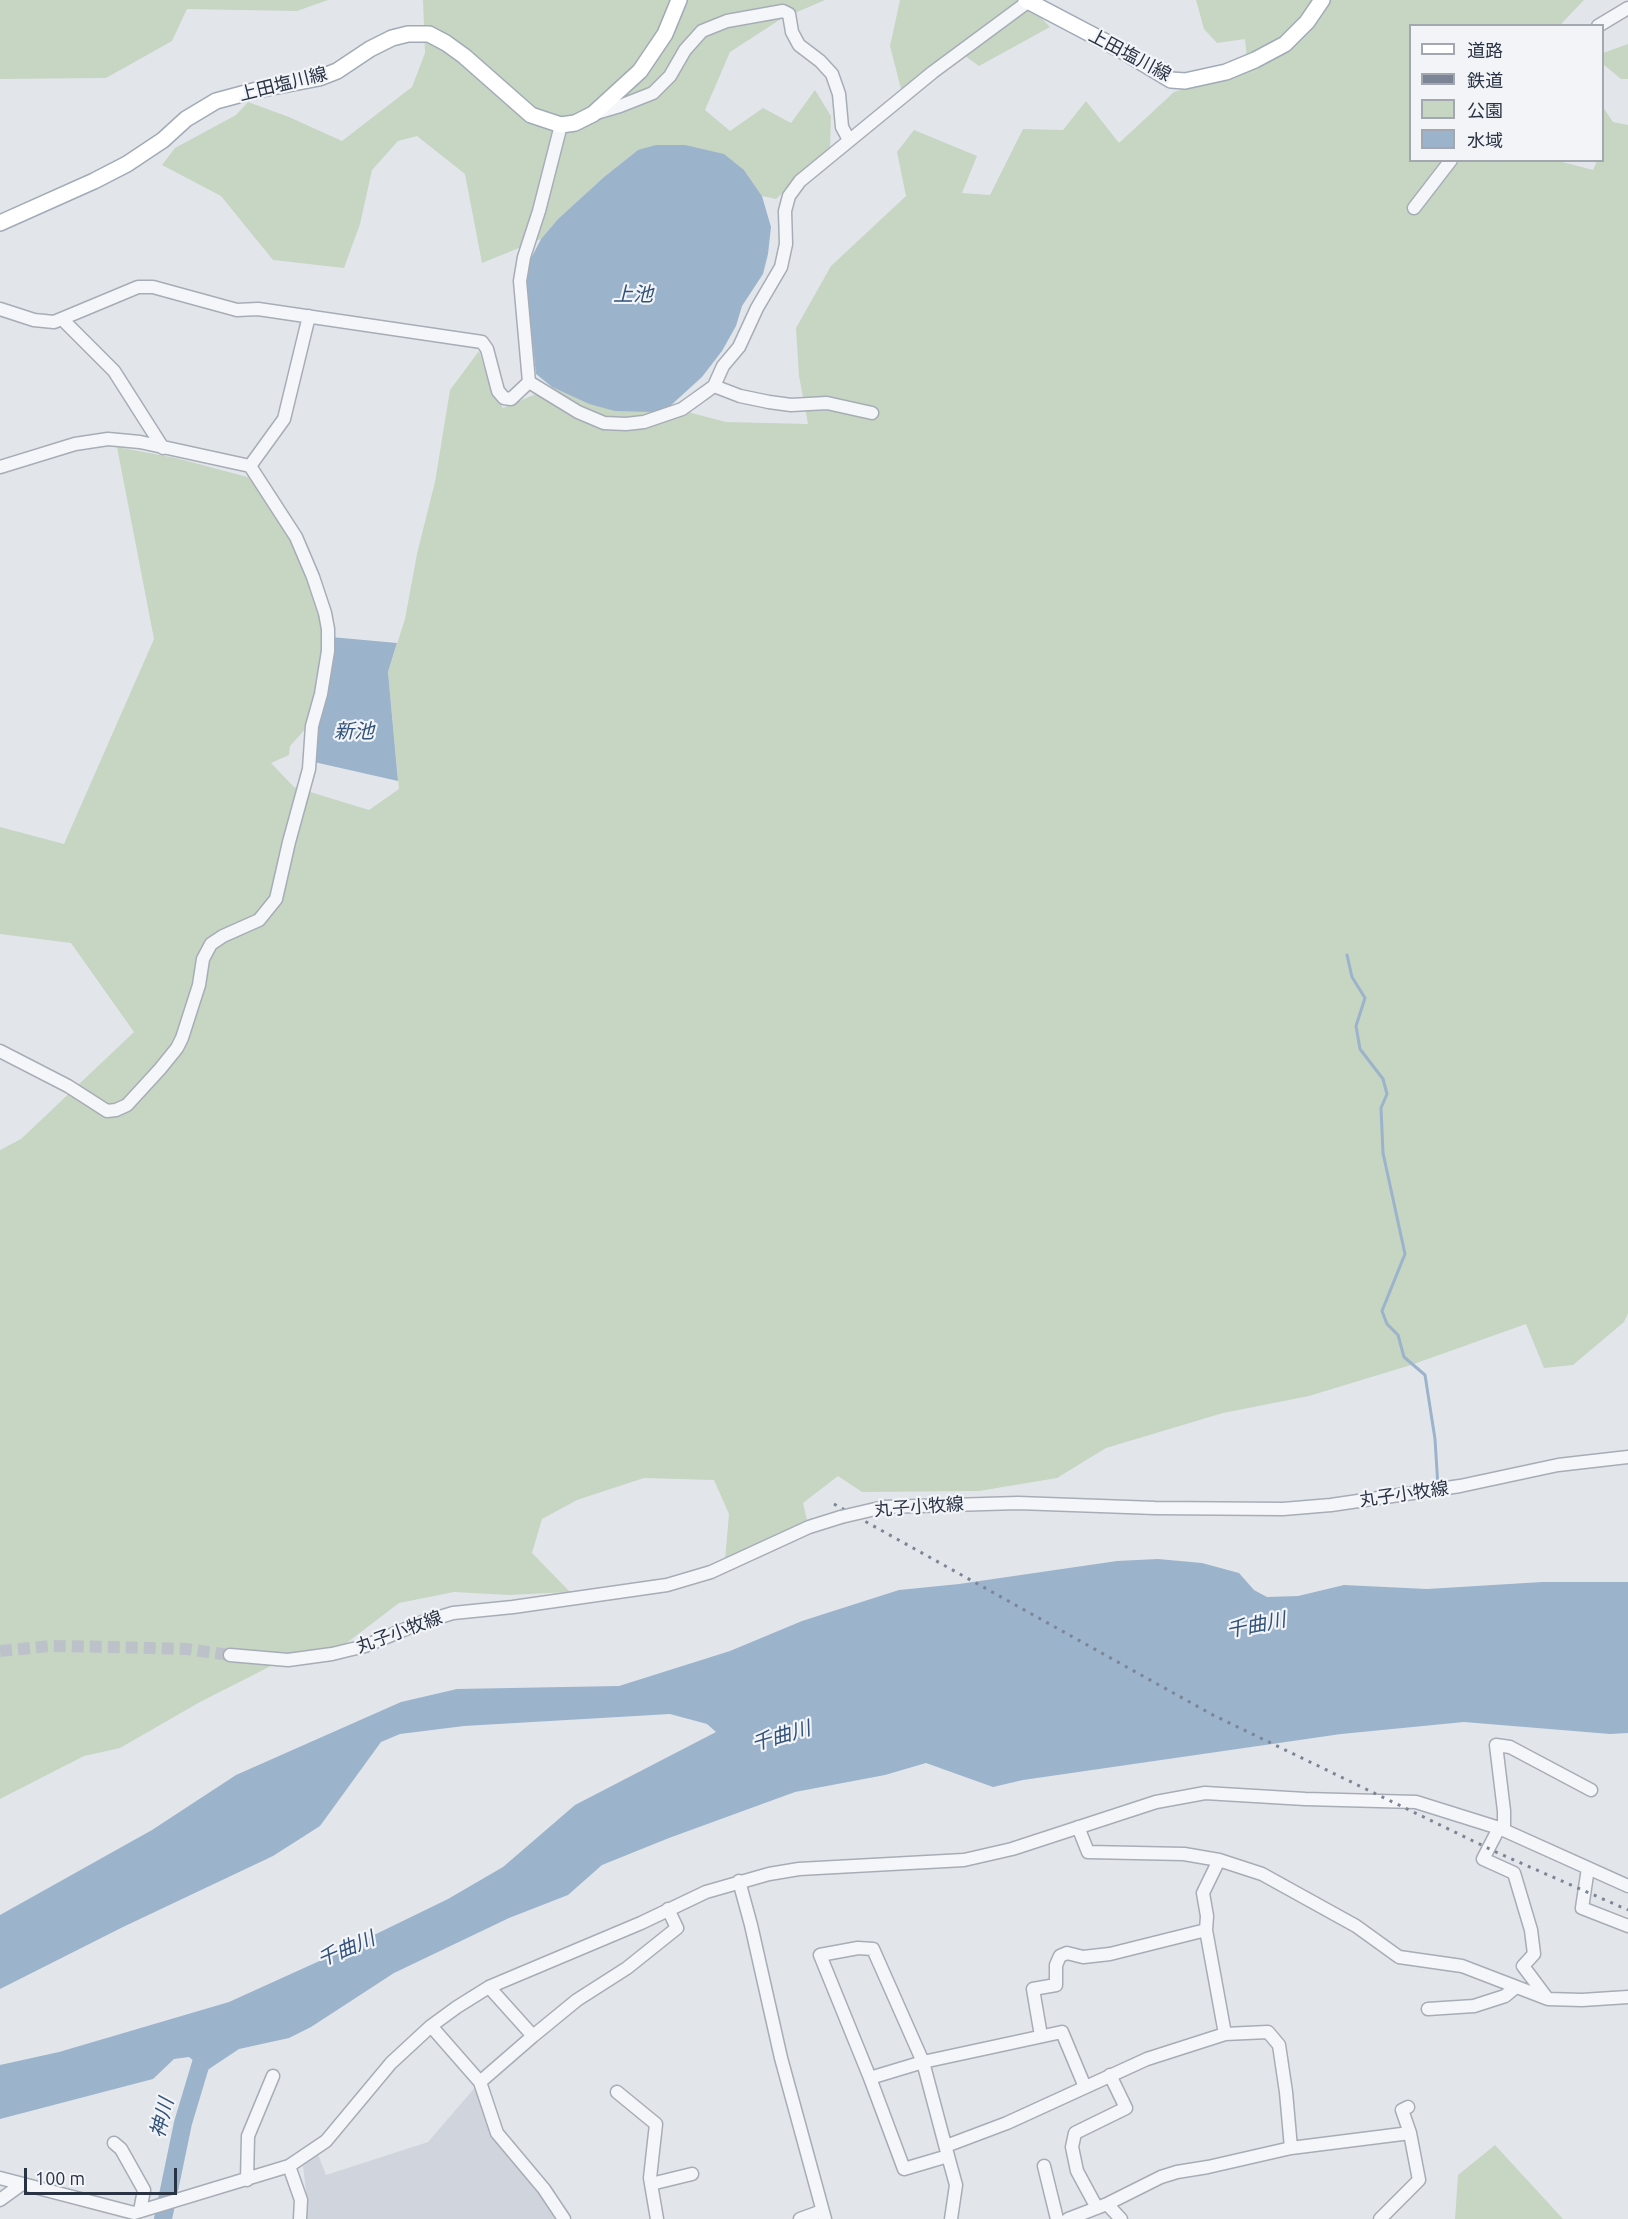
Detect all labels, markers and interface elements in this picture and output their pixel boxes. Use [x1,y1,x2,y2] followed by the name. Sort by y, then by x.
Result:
[1085,24,1175,86] street label: 上田塩川線
[1409,24,1604,162] legend
[1467,40,1503,60] text: 道路
[237,63,329,105] street label: 上田塩川線
[1467,70,1503,90] text: 鉄道
[1467,100,1503,120] text: 公園
[1467,130,1503,150] text: 水域
[613,282,653,306] water label: 上池
[334,719,374,743] water label: 新池
[1358,1477,1450,1511] street label: 丸子小牧線
[873,1493,965,1521] street label: 丸子小牧線
[353,1606,445,1658] street label: 丸子小牧線
[1224,1607,1288,1643] water label: 千曲川
[749,1716,813,1756] water label: 千曲川
[314,1926,378,1972] water label: 千曲川
[146,2096,178,2140] water label: 神川
[27,2156,180,2194] scale bar
[35,2168,85,2188] text: 100 m

